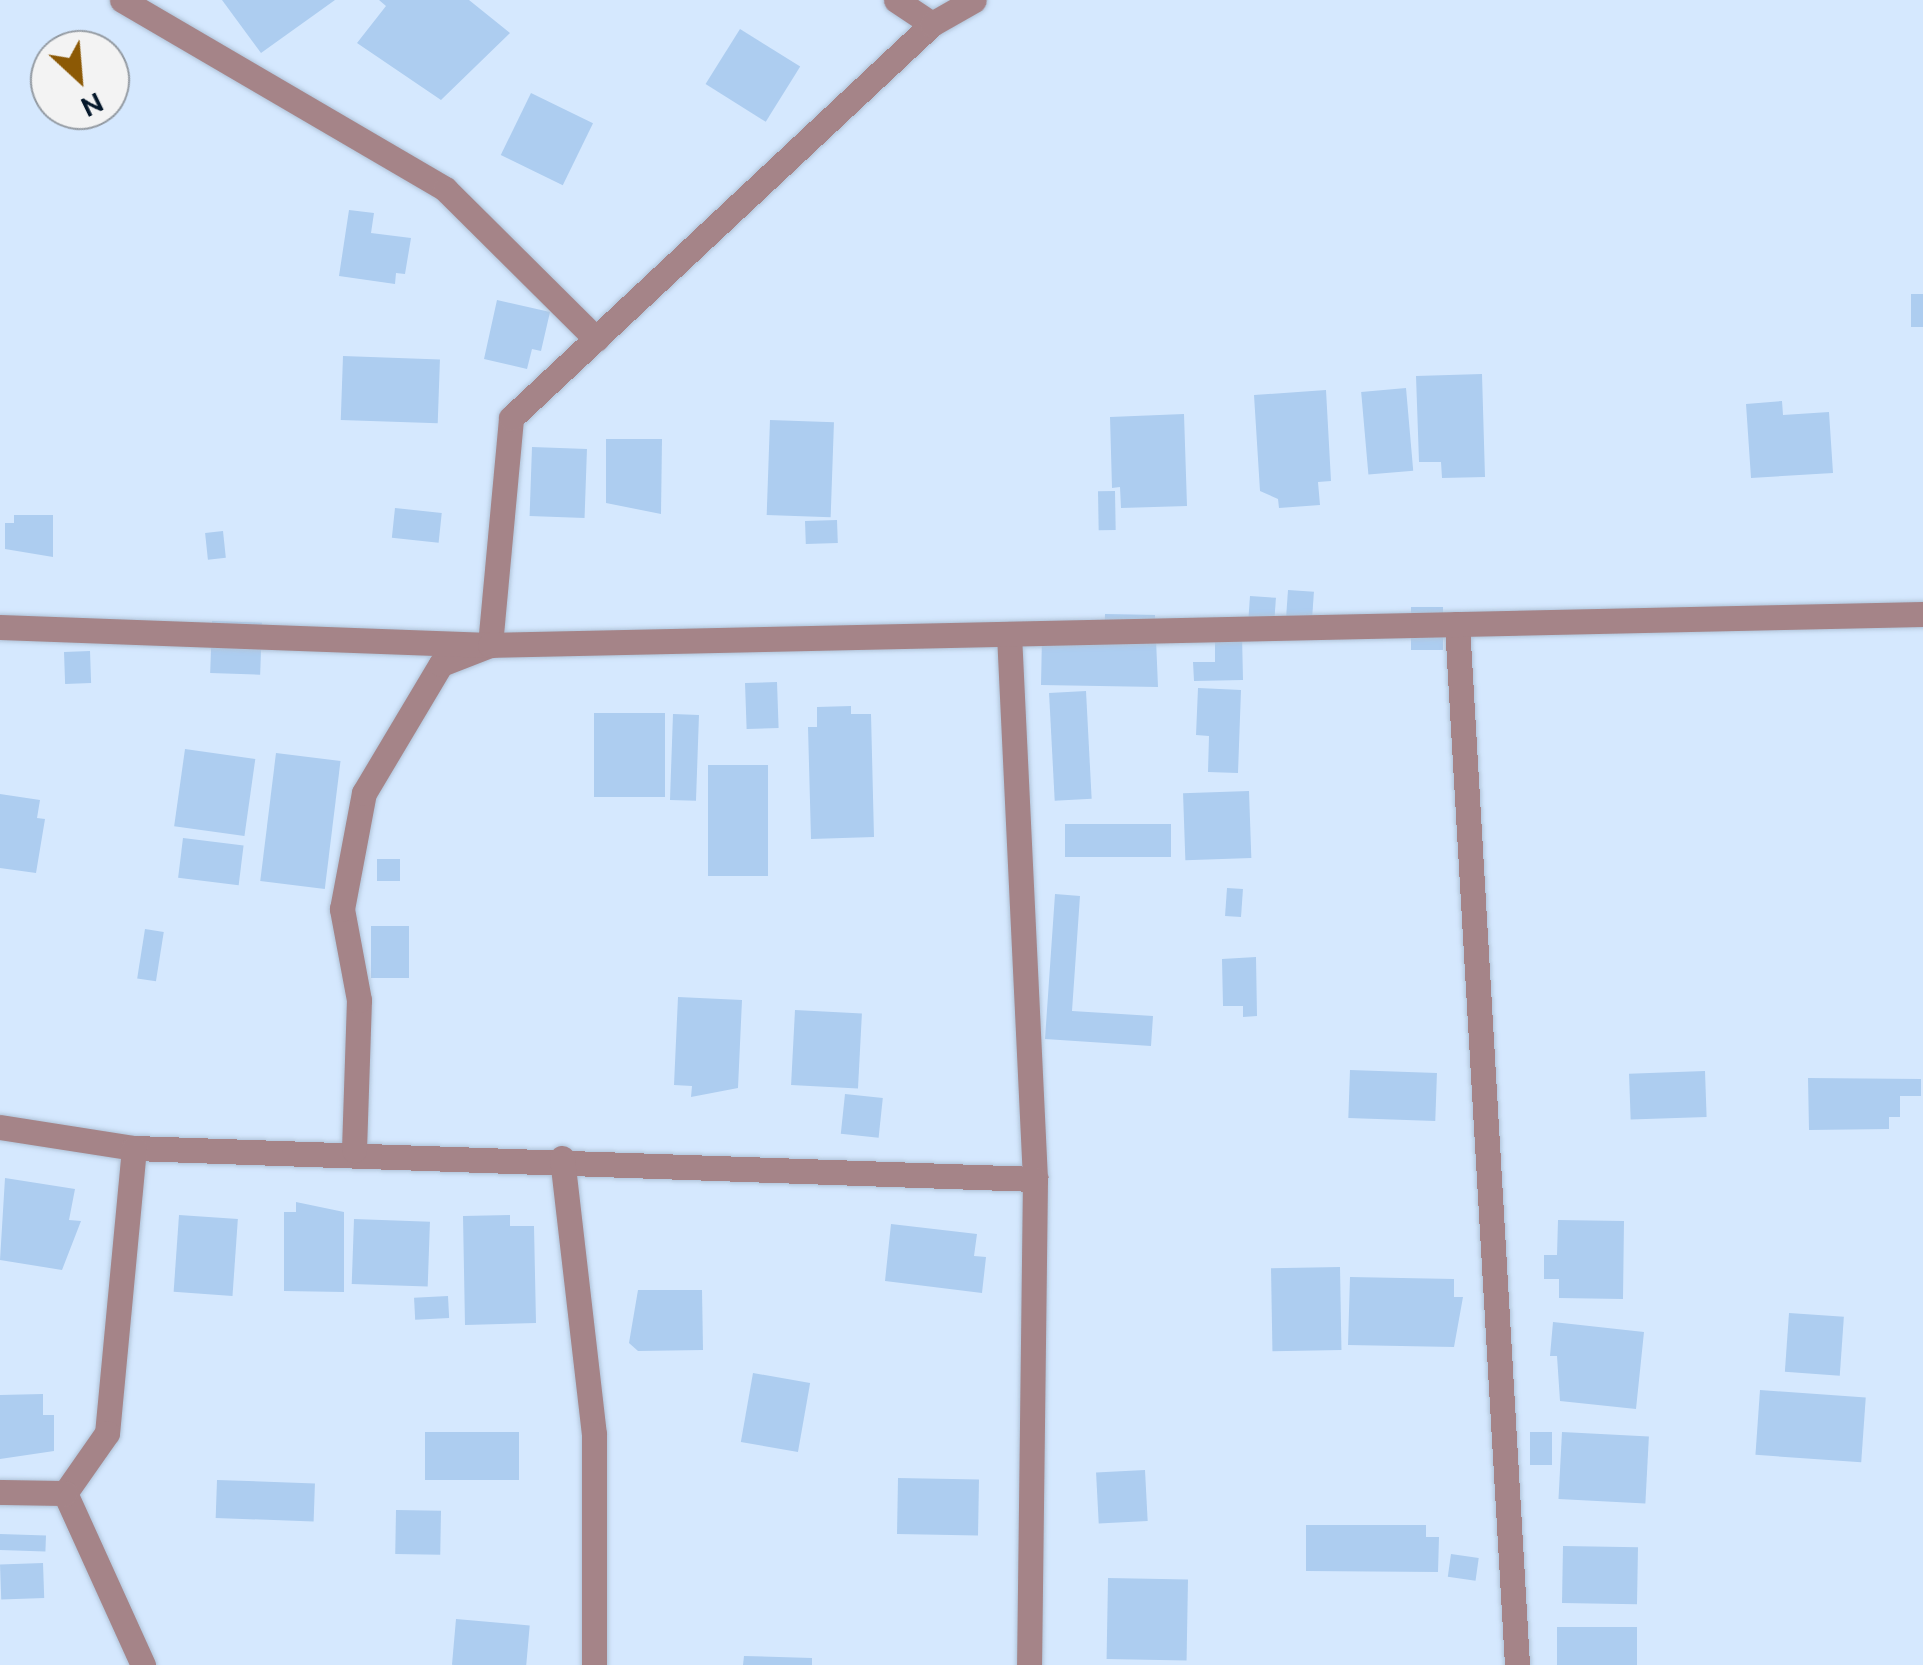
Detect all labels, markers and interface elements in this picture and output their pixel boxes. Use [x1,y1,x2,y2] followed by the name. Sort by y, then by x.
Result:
[30,30,130,130] north arrow
[76,87,109,124] text: N

